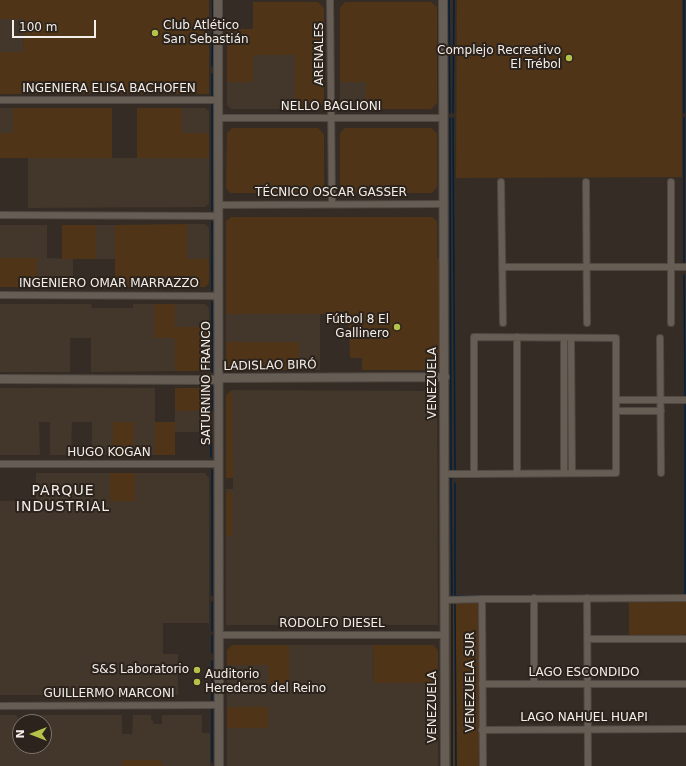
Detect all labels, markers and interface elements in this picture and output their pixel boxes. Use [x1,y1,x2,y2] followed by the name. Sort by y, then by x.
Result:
[14,12,98,38] scale bar
[163,19,249,47] place label: Club Atlético San Sebastián
[19,20,57,34] text: 100 m
[313,22,327,86] street label: ARENALES
[150,28,160,38] marker: Club Atlético San Sebastián
[437,44,561,72] place label: Complejo Recreativo El Trébol
[564,53,574,63] marker: Complejo Recreativo El Trébol
[22,82,196,96] street label: INGENIERA ELISA BACHOFEN
[281,100,381,114] street label: NELLO BAGLIONI
[255,186,407,200] street label: TÉCNICO OSCAR GASSER
[19,277,199,291] street label: INGENIERO OMAR MARRAZZO
[326,313,389,341] place label: Fútbol 8 El Gallinero
[200,321,214,445] street label: SATURNINO FRANCO
[392,322,402,332] marker: Fútbol 8 El Gallinero
[426,347,440,419] street label: VENEZUELA
[223,358,317,374] street label: LADISLAO BIRÓ
[67,446,151,460] street label: HUGO KOGAN
[16,483,110,516] district label: PARQUE INDUSTRIAL
[279,617,385,631] street label: RODOLFO DIESEL
[464,632,478,732] street label: VENEZUELA SUR
[92,663,189,677] place label: S&S Laboratorio
[192,665,202,675] marker: S&S Laboratorio
[529,666,639,680] street label: LAGO ESCONDIDO
[205,668,326,696] place label: Auditorio Herederos del Reino
[426,671,440,743] street label: VENEZUELA
[192,677,202,687] marker: Auditorio Herederos del Reino
[43,687,175,701] street label: GUILLERMO MARCONI
[520,711,648,725] street label: LAGO NAHUEL HUAPI
[12,714,52,754] north arrow
[14,729,27,739] text: N

